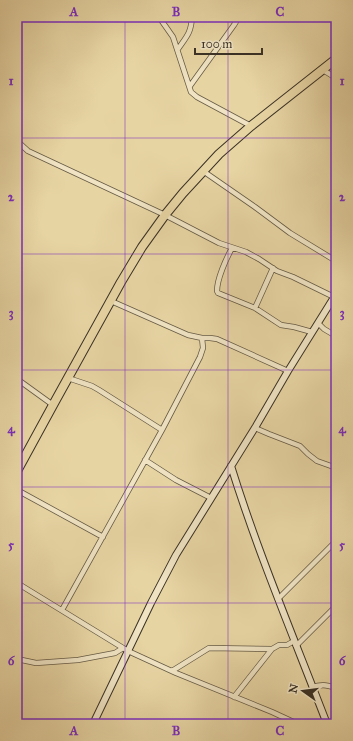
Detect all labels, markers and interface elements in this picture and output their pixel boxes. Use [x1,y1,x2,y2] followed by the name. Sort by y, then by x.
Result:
[69,4,79,20] text: A
[172,4,181,20] text: B
[276,4,285,20] text: C
[195,30,262,56] scale bar
[201,37,232,51] text: 100 m
[8,73,14,89] text: 1
[339,73,345,89] text: 1
[8,189,15,205] text: 2
[339,189,346,205] text: 2
[8,305,14,321] text: 3
[339,305,345,321] text: 3
[7,421,15,437] text: 4
[338,421,346,437] text: 4
[8,537,15,553] text: 5
[339,537,346,553] text: 5
[8,653,16,669] text: 6
[339,653,347,669] text: 6
[283,671,323,711] north arrow
[286,682,301,695] text: N
[69,723,79,739] text: A
[172,723,181,739] text: B
[276,723,285,739] text: C

